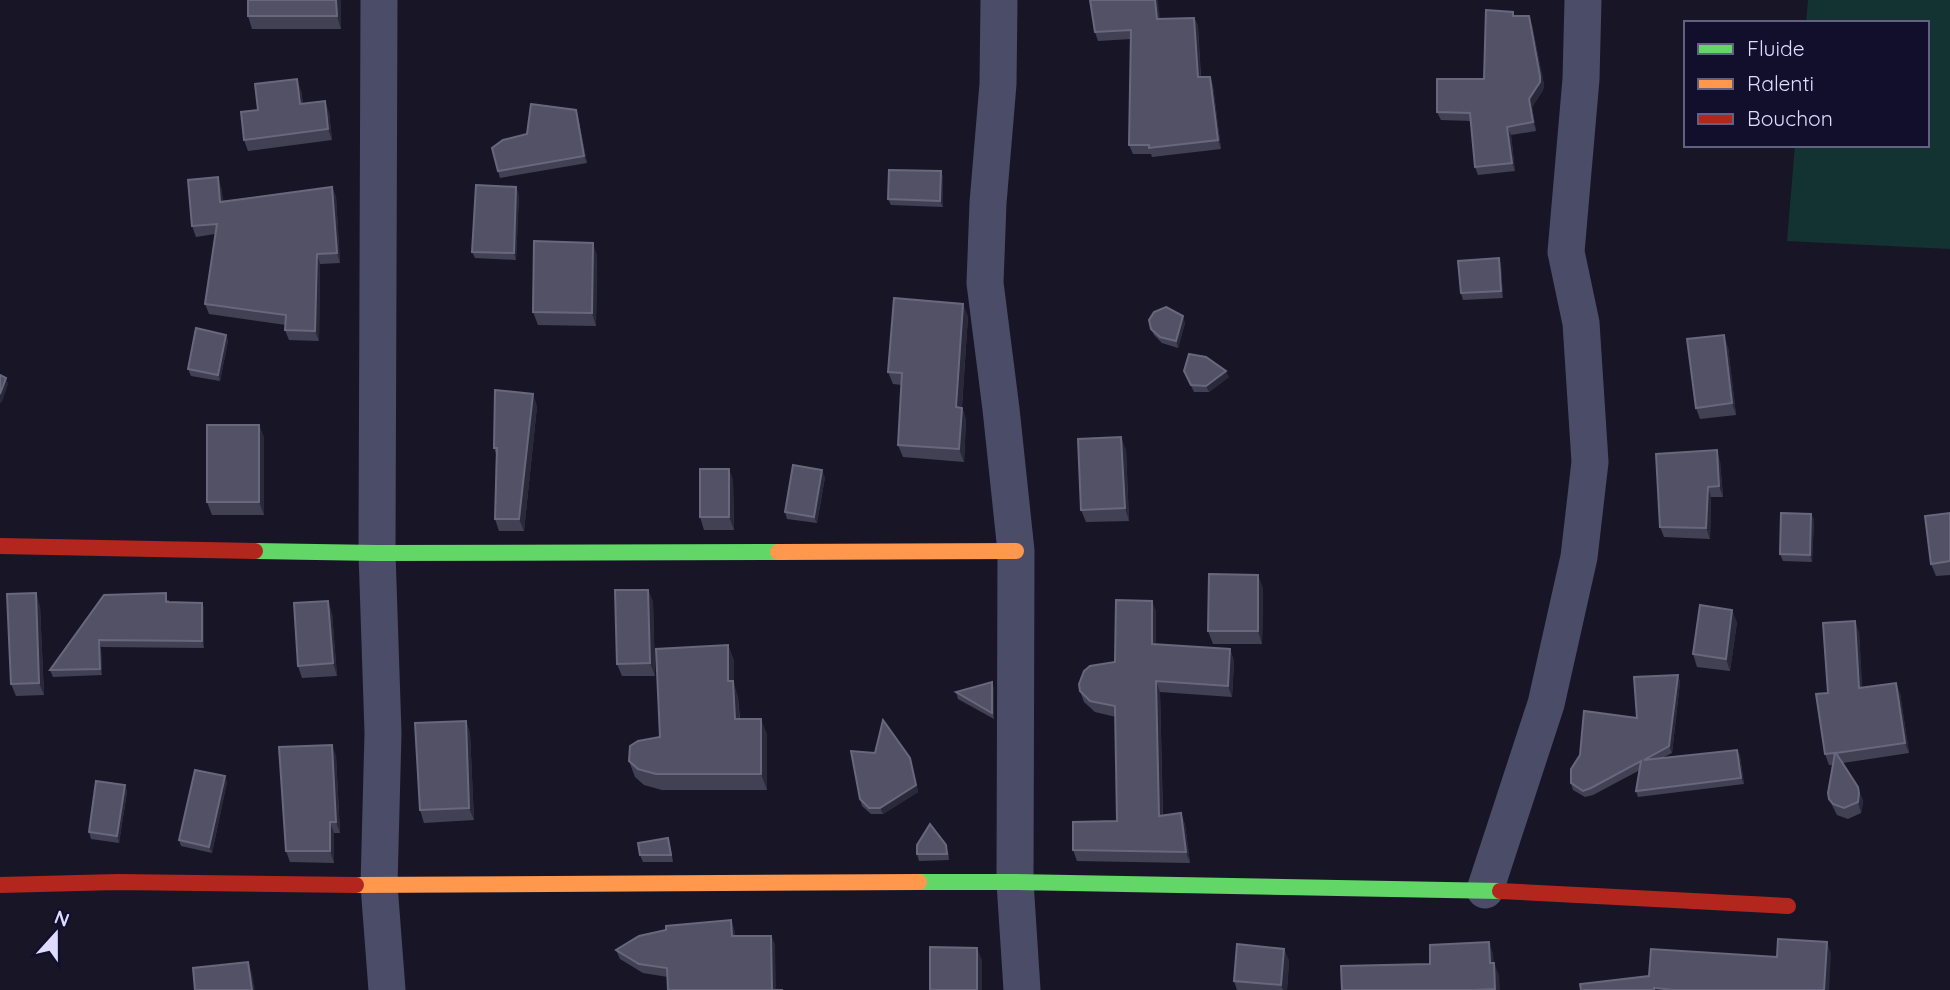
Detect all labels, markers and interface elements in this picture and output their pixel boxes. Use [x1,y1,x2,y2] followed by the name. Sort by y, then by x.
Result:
[1684,21,1929,147] legend
[1747,35,1805,61] text: Fluide
[1747,70,1814,96] text: Ralenti
[1747,105,1833,131] text: Bouchon
[21,899,91,969] north arrow
[51,904,73,932] text: N

